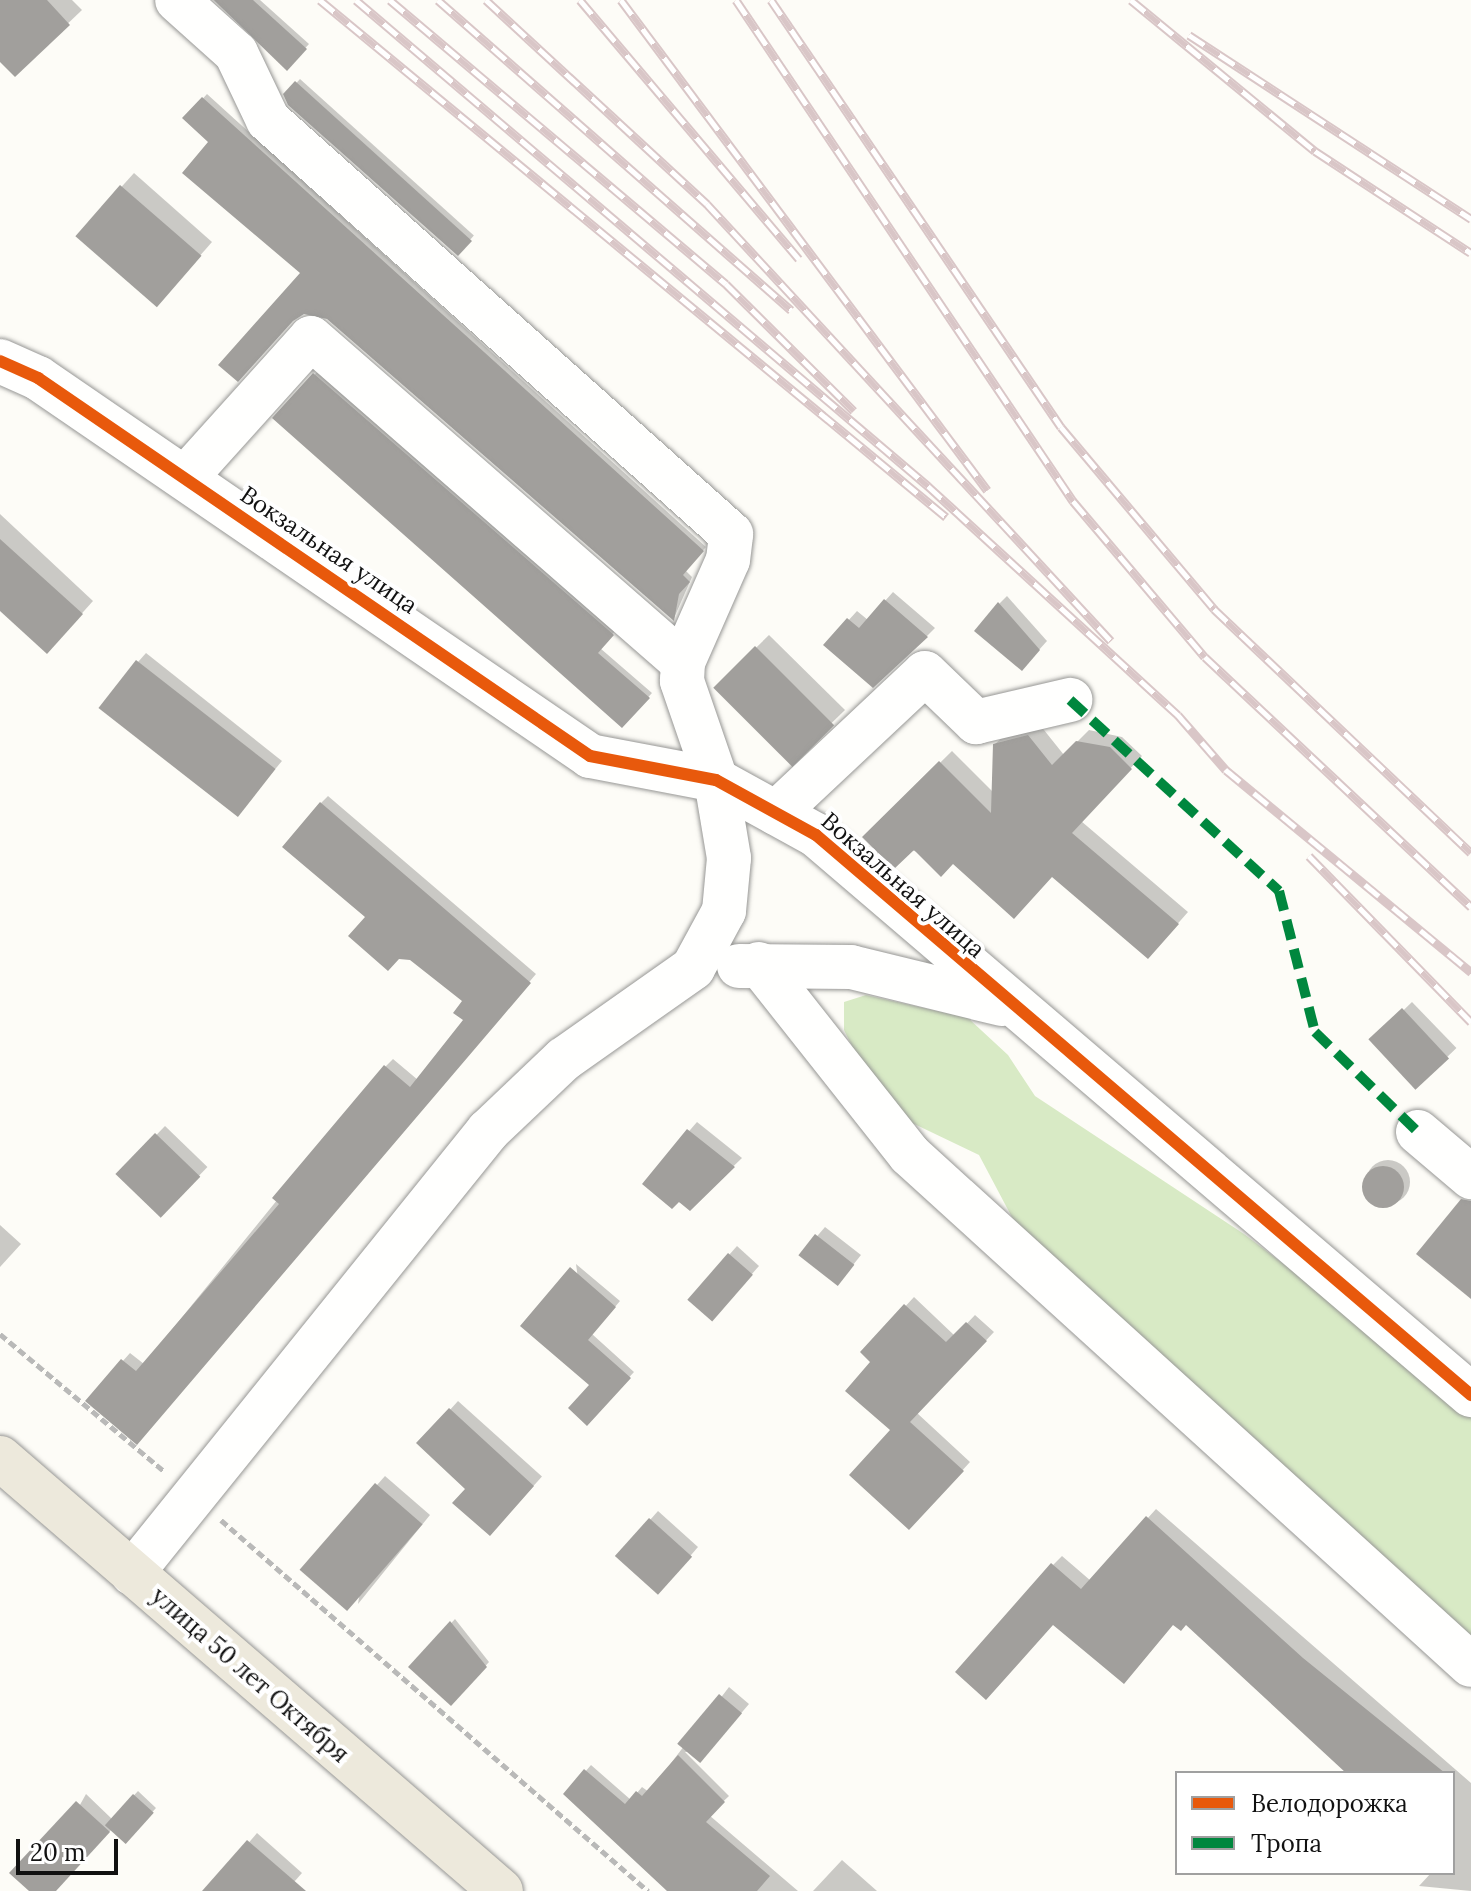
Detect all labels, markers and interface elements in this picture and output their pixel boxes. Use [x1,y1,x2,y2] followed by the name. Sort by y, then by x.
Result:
[235,480,423,620] street label: Вокзальная улица
[815,806,991,964] street label: Вокзальная улица
[145,1581,355,1769] street label: улица 50 лет Октября
[1175,1771,1455,1875] legend
[1251,1788,1408,1819] text: Велодорожка
[20,1823,122,1873] scale bar
[1251,1828,1322,1859] text: Тропа
[30,1837,86,1868] text: 20 m

